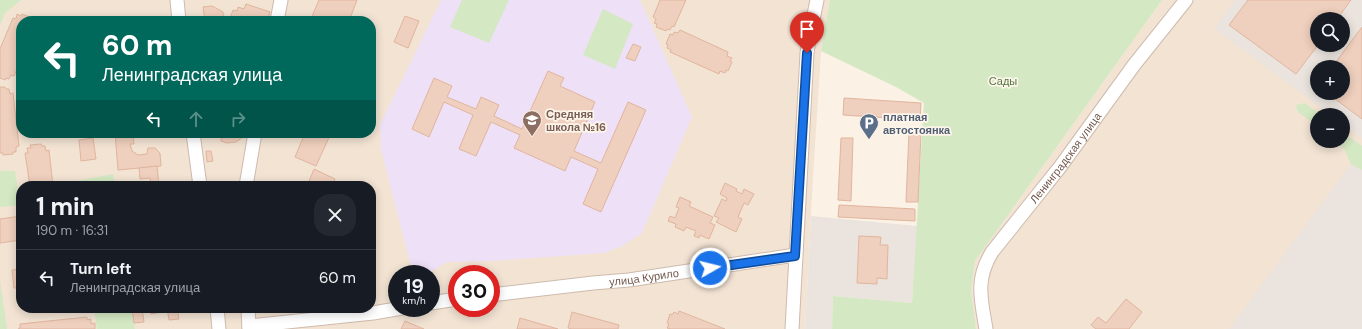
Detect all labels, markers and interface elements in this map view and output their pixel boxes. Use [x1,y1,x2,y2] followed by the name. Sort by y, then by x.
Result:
[790,12,824,53] pin
[1310,12,1350,148] map controls
[1310,12,1350,52] button: search
[796,18,818,40] icon: arrive
[102,27,172,64] text: 60 m
[36,32,88,84] icon: left
[1310,60,1350,100] button: +
[102,63,282,87] text: Ленинградская улица
[989,74,1017,88] park label: Сады
[546,107,606,134] place label: Средняя школа №16
[143,108,165,130] icon: left
[185,108,207,130] icon: ahead
[227,108,249,130] icon: right
[1310,108,1350,148] button: −
[521,109,543,137] school or university icon: Средняя школа №16
[1027,109,1105,206] street label: Ленинградская улица
[883,110,951,137] place label: платная автостоянка
[858,112,880,140] parking icon: платная автостоянка
[36,191,94,222] text: 1 min
[314,194,356,236] button: close
[36,222,108,239] text: 190 m · 16:31
[689,247,731,289] position arrow
[70,259,131,279] text: Turn left
[448,265,500,317] speed limit sign: 30
[609,266,680,289] street label: улица Курило
[36,267,58,289] icon: left
[319,268,356,288] text: 60 m
[404,273,424,299] text: 19
[70,279,200,296] text: Ленинградская улица
[402,294,426,307] text: km/h

